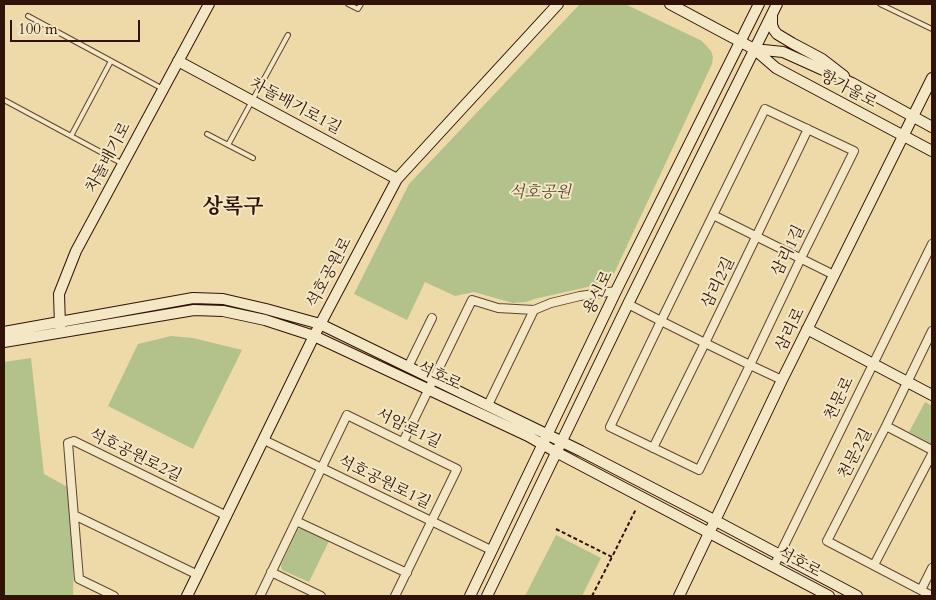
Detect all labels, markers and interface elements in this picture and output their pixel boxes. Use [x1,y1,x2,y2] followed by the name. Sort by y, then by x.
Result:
[12,10,142,42] scale bar
[18,19,58,39] text: 100 m
[816,67,880,113] street label: 항가울로
[246,75,344,139] street label: 차돌배기로1길
[82,119,136,197] street label: 차돌배기로
[509,183,571,203] park label: 석호공원
[203,195,263,221] district label: 상록구
[768,222,810,280] street label: 삼리1길
[303,234,357,312] street label: 석호공원로
[698,254,740,312] street label: 삼리2길
[580,268,618,318] street label: 용신로
[772,305,810,355] street label: 삼리로
[414,359,464,395] street label: 석호로
[821,374,859,424] street label: 천문로
[372,405,444,453] street label: 서암로1길
[85,425,185,487] street label: 석호공원로2길
[835,425,877,483] street label: 천문2길
[334,452,434,514] street label: 석호공원로1길
[774,544,824,582] street label: 석호로

